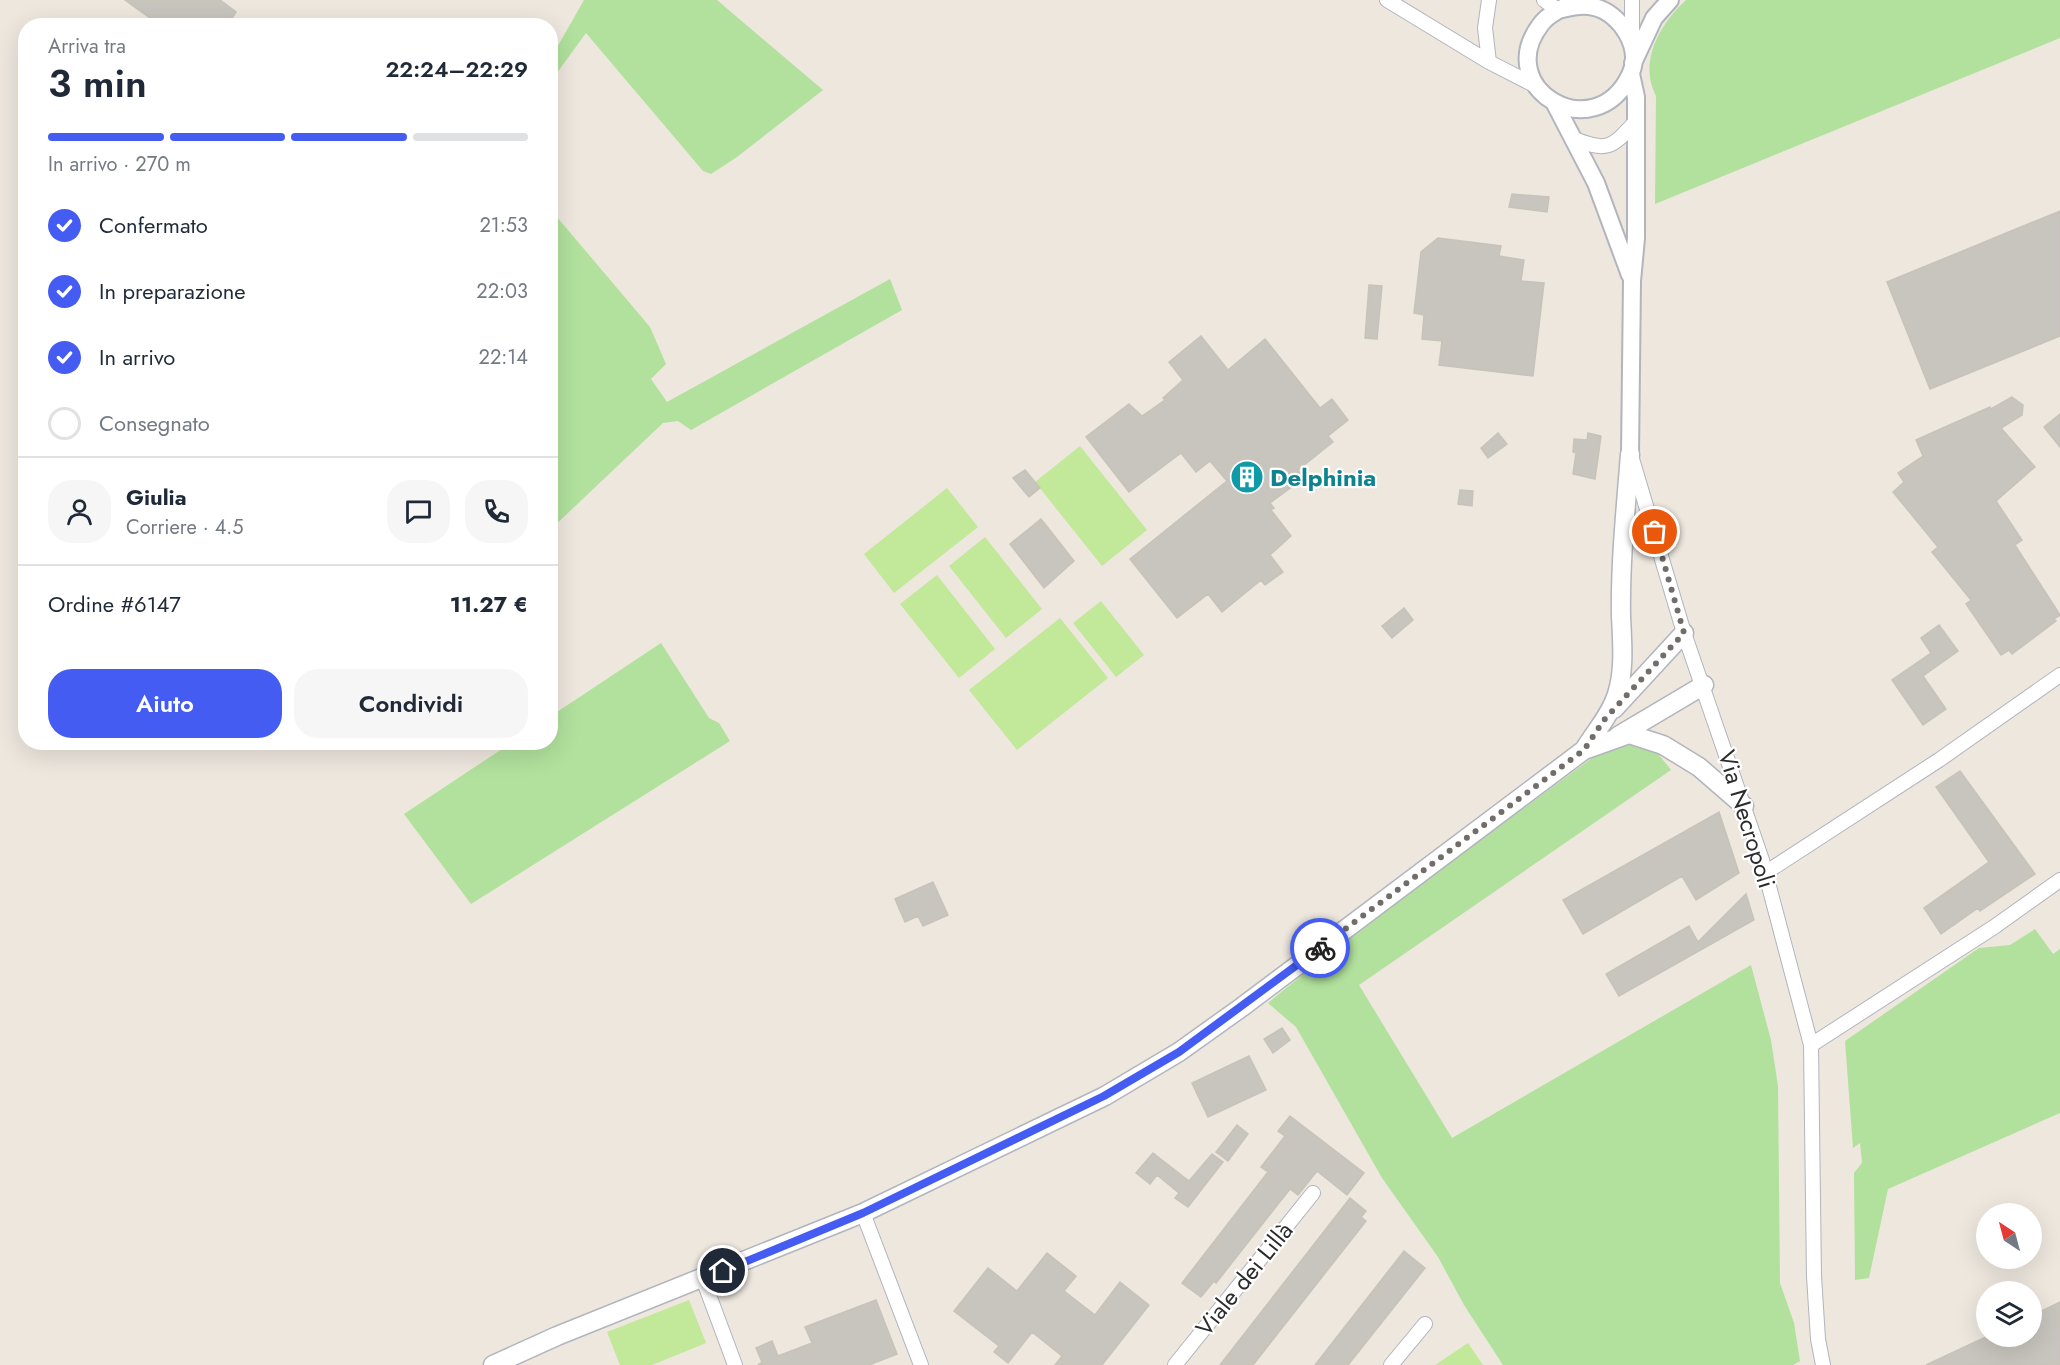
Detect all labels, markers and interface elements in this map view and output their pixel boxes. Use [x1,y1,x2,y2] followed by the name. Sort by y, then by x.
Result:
[48,32,126,61] text: Arriva tra
[386,53,528,85] text: 22:24–22:29
[48,55,147,112] text: 3 min
[48,150,191,179] text: In arrivo · 270 m
[48,209,81,242] icon: check
[99,209,208,241] text: Confermato
[479,211,528,240] text: 21:53
[48,275,81,308] icon: check
[99,275,246,307] text: In preparazione
[476,277,528,306] text: 22:03
[48,341,81,374] icon: check
[99,341,175,373] text: In arrivo
[479,343,528,372] text: 22:14
[99,407,210,439] text: Consegnato
[1229,459,1265,495] building icon: Delphinia
[1270,460,1376,495] place label: Delphinia
[48,480,111,543] button: person
[387,480,450,543] button: chat
[465,480,528,543] button: phone
[126,481,187,513] text: Giulia
[1629,506,1680,557] pin
[126,513,244,542] text: Corriere · 4.5
[1638,515,1671,548] icon: bag
[48,588,181,620] text: Ordine #6147
[450,588,528,620] text: 11.27 €
[48,669,282,738] button: Aiuto
[294,669,528,738] button: Condividi
[1709,746,1785,892] street label: Via Necropoli
[1290,918,1350,978] courier
[1304,932,1337,965] icon: bike
[1976,1203,2042,1269] north arrow
[1976,1203,2042,1347] map controls
[1187,1214,1301,1344] street label: Viale dei Lillà
[697,1245,748,1296] pin
[706,1254,739,1287] icon: home
[1976,1281,2042,1347] button: layers

